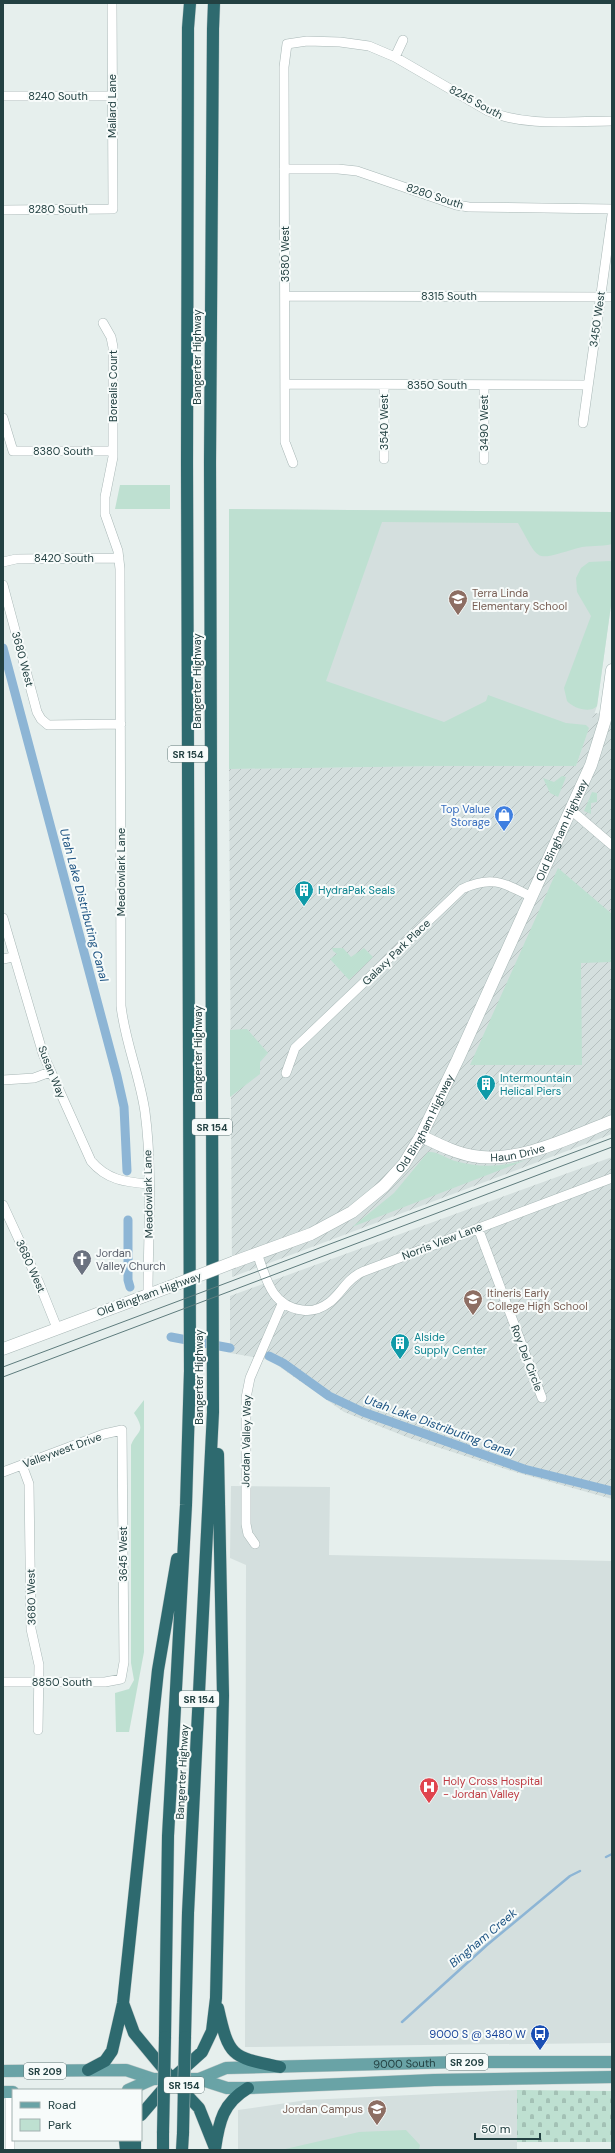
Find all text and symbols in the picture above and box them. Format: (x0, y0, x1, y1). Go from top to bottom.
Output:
street label: Mallard Lane (105, 74, 119, 138)
street label: 8245 South (447, 82, 505, 122)
street label: 8240 South (28, 89, 88, 103)
street label: 8280 South (404, 180, 466, 212)
street label: 8280 South (28, 202, 88, 216)
street label: 3580 West (278, 226, 292, 282)
street label: 8315 South (421, 289, 477, 303)
street label: 3450 West (586, 290, 608, 348)
street label: Bangerter Highway (190, 309, 204, 405)
street label: Borealis Court (106, 350, 120, 422)
street label: 8350 South (407, 378, 467, 392)
street label: 3540 West (377, 394, 391, 450)
street label: 3490 West (477, 395, 491, 451)
street label: 8380 South (33, 444, 93, 458)
street label: 8420 South (34, 551, 94, 565)
place label: Terra Linda Elementary School (472, 586, 567, 613)
school or university icon: Terra Linda Elementary School (447, 588, 469, 616)
street label: 3680 West (9, 630, 37, 688)
street label: Bangerter Highway (190, 633, 204, 729)
road number: SR 154 (168, 746, 208, 762)
street label: Old Bingham Highway (532, 777, 591, 883)
place label: Top Value Storage (441, 802, 490, 829)
shop icon: Top Value Storage (493, 804, 515, 832)
water label: Utah Lake Distributing Canal (56, 827, 112, 984)
street label: Meadowlark Lane (114, 828, 128, 916)
building icon: HydraPak Seals (293, 879, 315, 907)
place label: HydraPak Seals (318, 883, 395, 897)
street label: Galaxy Park Place (359, 916, 433, 988)
street label: Bangerter Highway (191, 1005, 205, 1101)
street label: Susan Way (35, 1044, 69, 1100)
place label: Intermountain Helical Piers (500, 1071, 572, 1098)
street label: Old Bingham Highway (392, 1072, 457, 1176)
building icon: Intermountain Helical Piers (475, 1073, 497, 1101)
road number: SR 154 (192, 1119, 232, 1135)
street label: Haun Drive (490, 1141, 547, 1165)
street label: Meadowlark Lane (140, 1150, 156, 1238)
street label: Norris View Lane (400, 1219, 484, 1263)
street label: 3680 West (13, 1237, 49, 1295)
place label: Jordan Valley Church (96, 1246, 166, 1273)
church icon: Jordan Valley Church (71, 1248, 93, 1276)
street label: Old Bingham Highway (95, 1269, 203, 1319)
place label: Itineris Early College High School (487, 1286, 588, 1313)
school or university icon: Itineris Early College High School (462, 1288, 484, 1316)
street label: Roy Del Circle (508, 1323, 546, 1393)
street label: Bangerter Highway (192, 1329, 206, 1425)
place label: Alside Supply Center (414, 1330, 487, 1357)
building icon: Alside Supply Center (389, 1332, 411, 1360)
water label: Utah Lake Distributing Canal (362, 1392, 516, 1461)
street label: Jordan Valley Way (238, 1395, 254, 1487)
street label: Valleywest Drive (21, 1429, 103, 1471)
street label: 3645 West (116, 1526, 130, 1582)
street label: 3680 West (24, 1569, 38, 1625)
street label: 8850 South (32, 1675, 92, 1689)
road number: SR 154 (179, 1691, 219, 1707)
street label: Bangerter Highway (173, 1724, 191, 1820)
place label: Holy Cross Hospital - Jordan Valley (443, 1774, 543, 1801)
hospital icon: Holy Cross Hospital - Jordan Valley (418, 1776, 440, 1804)
water label: Bingham Creek (446, 1904, 521, 1971)
bus stop icon: 9000 S @ 3480 W (529, 2023, 551, 2051)
place label: 9000 S @ 3480 W (429, 2027, 526, 2041)
road number: SR 209 (446, 2054, 488, 2070)
street label: 9000 South (373, 2056, 436, 2071)
road number: SR 209 (24, 2063, 66, 2079)
road number: SR 154 (164, 2077, 204, 2093)
legend (12, 2089, 142, 2141)
text: Road (48, 2097, 76, 2113)
school or university icon: Jordan Campus (366, 2098, 388, 2126)
place label: Jordan Campus (283, 2102, 363, 2116)
scale bar (475, 2115, 540, 2141)
text: Park (48, 2117, 72, 2133)
text: 50 m (481, 2121, 510, 2137)

